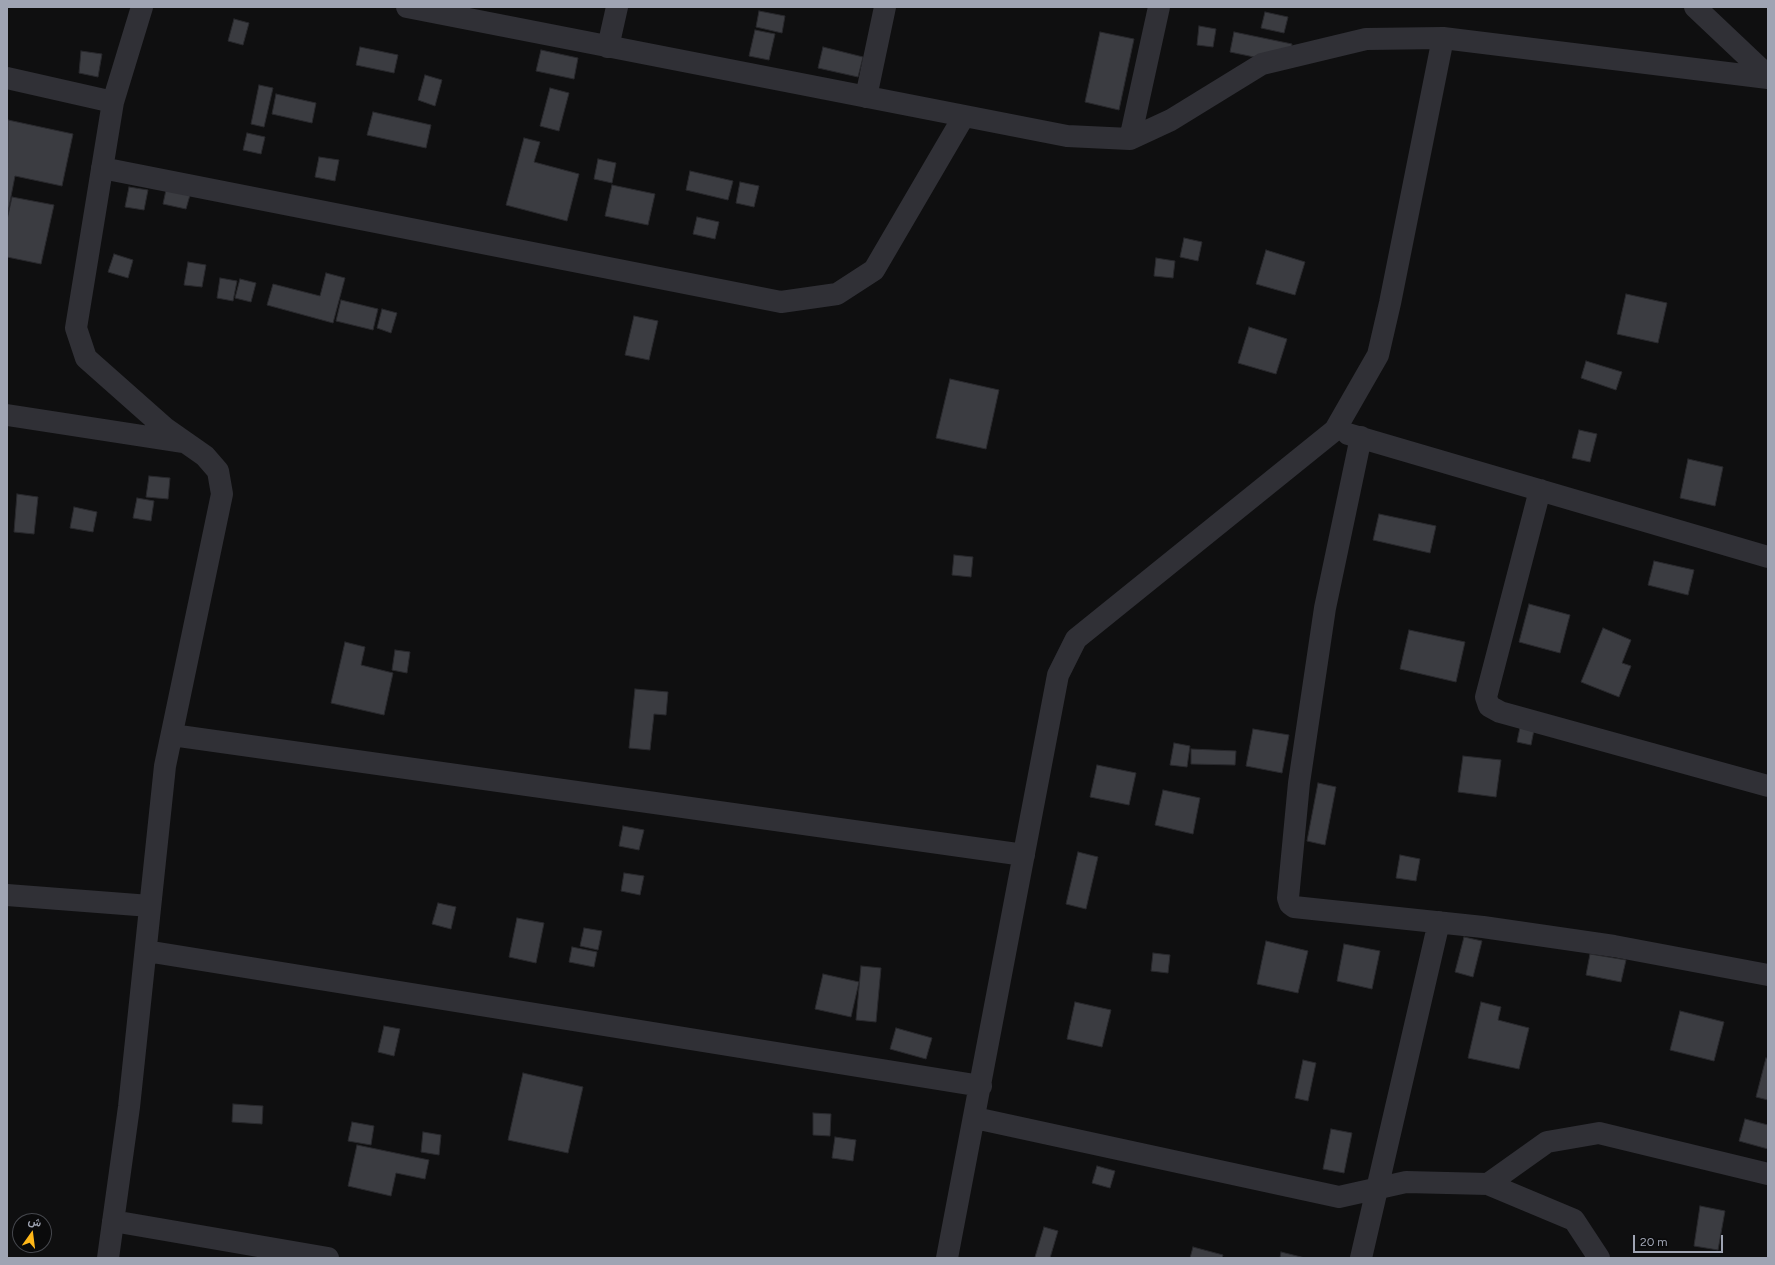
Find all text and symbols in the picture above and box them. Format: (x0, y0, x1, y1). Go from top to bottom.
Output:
north arrow (12, 1213, 52, 1253)
text: ش (27, 1214, 43, 1230)
scale bar (1635, 1227, 1725, 1253)
text: 20 m (1640, 1235, 1668, 1249)

